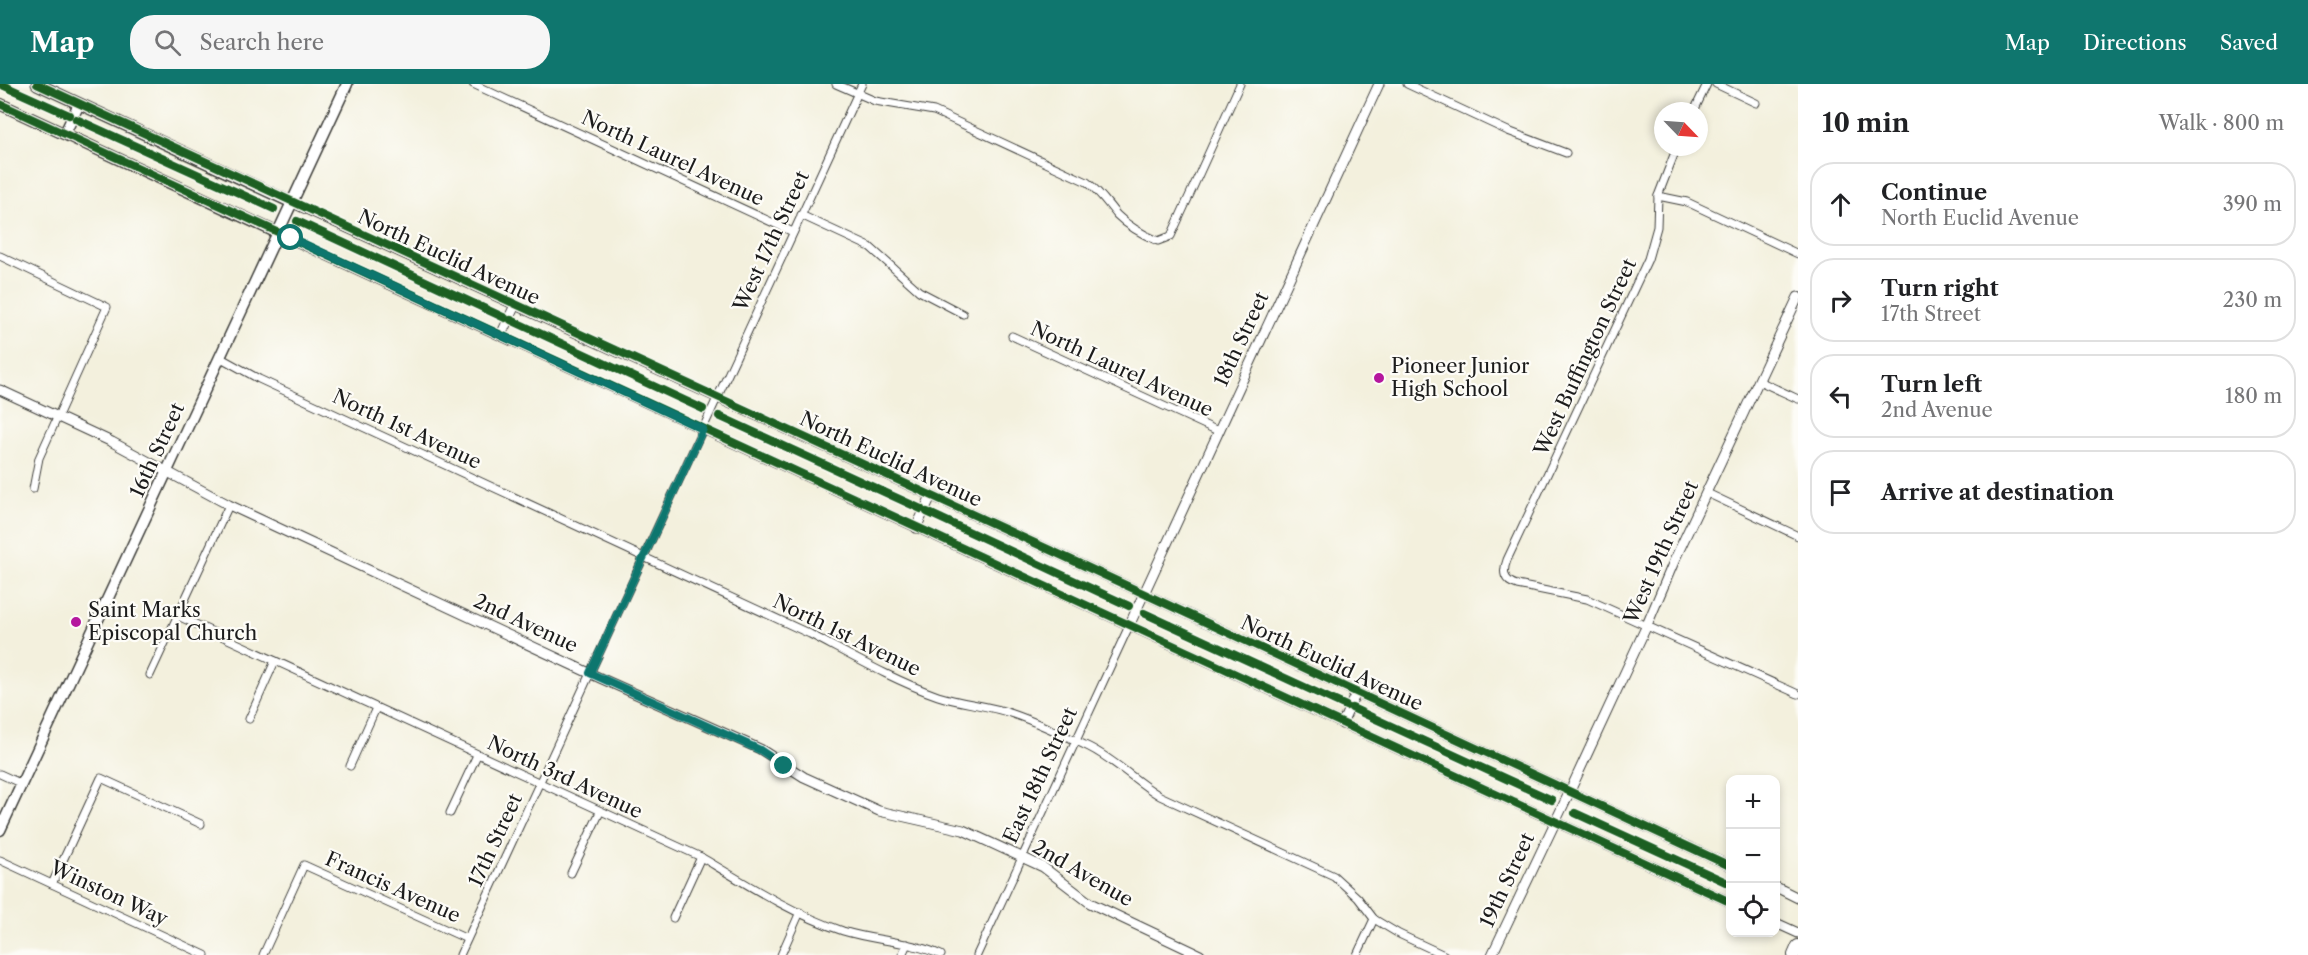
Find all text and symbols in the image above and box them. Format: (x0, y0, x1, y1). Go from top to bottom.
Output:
search box (130, 15, 550, 69)
text: Map (30, 25, 94, 59)
icon: search (151, 26, 184, 59)
text: Search here (199, 29, 324, 56)
text: Map (2005, 30, 2050, 55)
text: Directions (2083, 30, 2187, 55)
text: Saved (2220, 30, 2278, 55)
north arrow (1654, 102, 1708, 156)
street label: North Laurel Avenue (578, 105, 768, 211)
text: 10 min (1822, 107, 1910, 139)
text: Walk · 800 m (2159, 111, 2284, 135)
street label: West 17th Street (728, 167, 814, 316)
text: Continue (1881, 179, 1987, 206)
icon: ahead (1824, 188, 1857, 221)
text: 390 m (2223, 192, 2282, 216)
street label: North Euclid Avenue (354, 204, 544, 310)
text: North Euclid Avenue (1881, 206, 2079, 230)
route start (277, 224, 303, 250)
street label: West Buffington Street (1528, 255, 1641, 460)
text: Turn right (1881, 275, 1999, 302)
icon: right (1824, 284, 1857, 317)
street label: 18th Street (1209, 288, 1273, 390)
text: 230 m (2223, 288, 2282, 312)
text: 17th Street (1881, 302, 1981, 326)
street label: North Laurel Avenue (1027, 316, 1217, 422)
place label: Pioneer Junior High School (1391, 354, 1530, 401)
marker: Pioneer Junior High School (1372, 371, 1386, 385)
text: Turn left (1881, 371, 1982, 398)
icon: left (1824, 380, 1857, 413)
street label: North 1st Avenue (329, 384, 485, 474)
text: 180 m (2225, 384, 2282, 408)
text: 2nd Avenue (1881, 398, 1993, 422)
street label: 16th Street (125, 399, 189, 501)
street label: North Euclid Avenue (796, 406, 986, 512)
icon: arrive (1824, 476, 1857, 509)
street label: West 19th Street (1618, 477, 1703, 628)
text: Arrive at destination (1881, 479, 2114, 506)
street label: 2nd Avenue (470, 588, 582, 658)
street label: North 1st Avenue (769, 589, 925, 681)
place label: Saint Marks Episcopal Church (88, 598, 258, 645)
street label: North Euclid Avenue (1237, 610, 1427, 716)
marker: Saint Marks Episcopal Church (69, 615, 83, 629)
street label: East 18th Street (998, 703, 1082, 847)
street label: North 3rd Avenue (484, 731, 646, 823)
route end (770, 752, 796, 778)
map controls (1726, 775, 1780, 937)
button: + (1726, 775, 1780, 829)
street label: 17th Street (463, 790, 527, 890)
street label: 19th Street (1475, 829, 1539, 931)
button: − (1726, 829, 1780, 883)
street label: 2nd Avenue (1029, 835, 1137, 911)
street label: Francis Avenue (322, 846, 464, 928)
street label: Winston Way (46, 855, 172, 931)
button: locate (1726, 883, 1780, 937)

